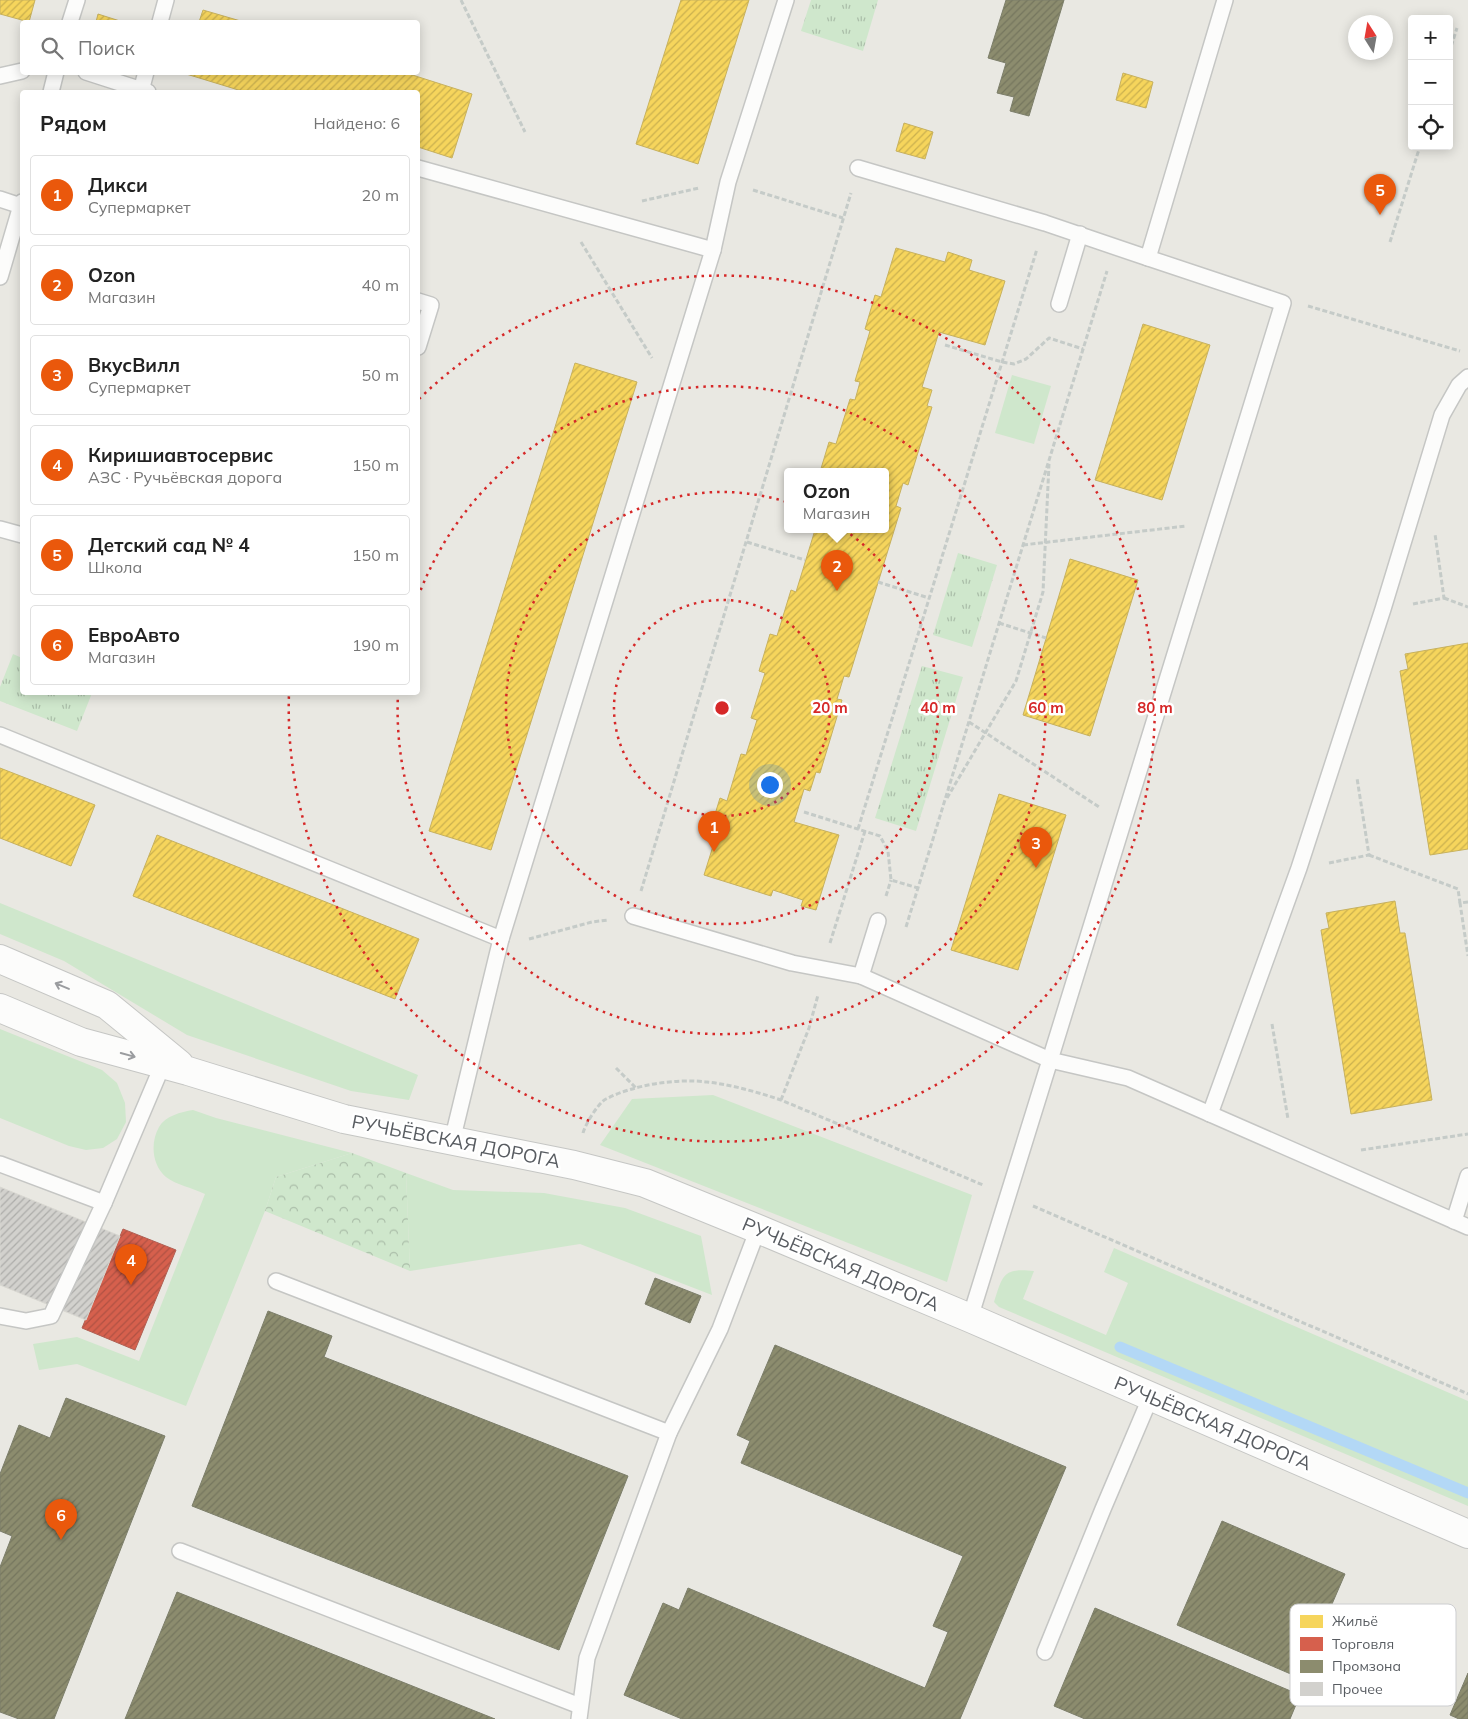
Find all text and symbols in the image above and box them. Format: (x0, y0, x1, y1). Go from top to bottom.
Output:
north arrow (1348, 15, 1393, 60)
map controls (1408, 15, 1453, 150)
button: + (1408, 15, 1453, 60)
search box (20, 20, 420, 75)
icon: search (38, 34, 66, 62)
text: Поиск (78, 36, 135, 60)
button: − (1408, 60, 1453, 105)
button: locate (1408, 105, 1453, 150)
text: Рядом (40, 110, 107, 136)
text: Найдено: 6 (314, 113, 400, 133)
text: Дикси (88, 173, 148, 197)
pin: 5 (1364, 174, 1396, 215)
text: 1 (52, 185, 62, 205)
text: 20 m (362, 185, 399, 205)
text: Супермаркет (88, 197, 191, 217)
text: Ozon (88, 263, 135, 287)
text: 2 (52, 275, 62, 295)
text: 40 m (362, 275, 399, 295)
text: Магазин (88, 287, 156, 307)
text: ВкусВилл (88, 353, 180, 377)
text: 3 (52, 365, 62, 385)
text: 50 m (362, 365, 399, 385)
text: Супермаркет (88, 377, 191, 397)
text: Киришиавтосервис (88, 443, 273, 467)
text: 4 (52, 455, 62, 475)
text: 150 m (352, 455, 399, 475)
text: АЗС · Ручьёвская дорога (88, 467, 282, 487)
popup (784, 468, 889, 533)
text: Ozon (803, 479, 850, 503)
text: Магазин (803, 503, 870, 523)
text: Детский сад № 4 (88, 533, 250, 557)
text: 5 (52, 545, 62, 565)
text: 150 m (352, 545, 399, 565)
pin: 2 (821, 550, 853, 591)
text: Школа (88, 557, 142, 577)
text: ЕвроАвто (88, 623, 180, 647)
text: 6 (52, 635, 62, 655)
text: 190 m (352, 635, 399, 655)
text: Магазин (88, 647, 156, 667)
text: 20 m (812, 698, 848, 717)
text: 40 m (920, 698, 956, 717)
text: 60 m (1028, 698, 1064, 717)
text: 80 m (1137, 698, 1173, 717)
centre of rings (713, 699, 731, 717)
your location (757, 772, 783, 798)
pin: 1 (698, 811, 730, 852)
pin: 3 (1020, 827, 1052, 868)
one-way arrow (55, 980, 70, 990)
one-way arrow (120, 1050, 136, 1060)
street label: РУЧЬЁВСКАЯ ДОРОГА (350, 1109, 562, 1173)
street label: РУЧЬЁВСКАЯ ДОРОГА (739, 1212, 943, 1316)
pin: 4 (115, 1244, 147, 1285)
street label: РУЧЬЁВСКАЯ ДОРОГА (1111, 1371, 1315, 1475)
pin: 6 (45, 1499, 77, 1540)
legend (1290, 1604, 1456, 1706)
text: Жильё (1332, 1612, 1378, 1630)
text: Торговля (1332, 1635, 1394, 1653)
text: Промзона (1332, 1657, 1401, 1675)
text: Прочее (1332, 1680, 1383, 1698)

